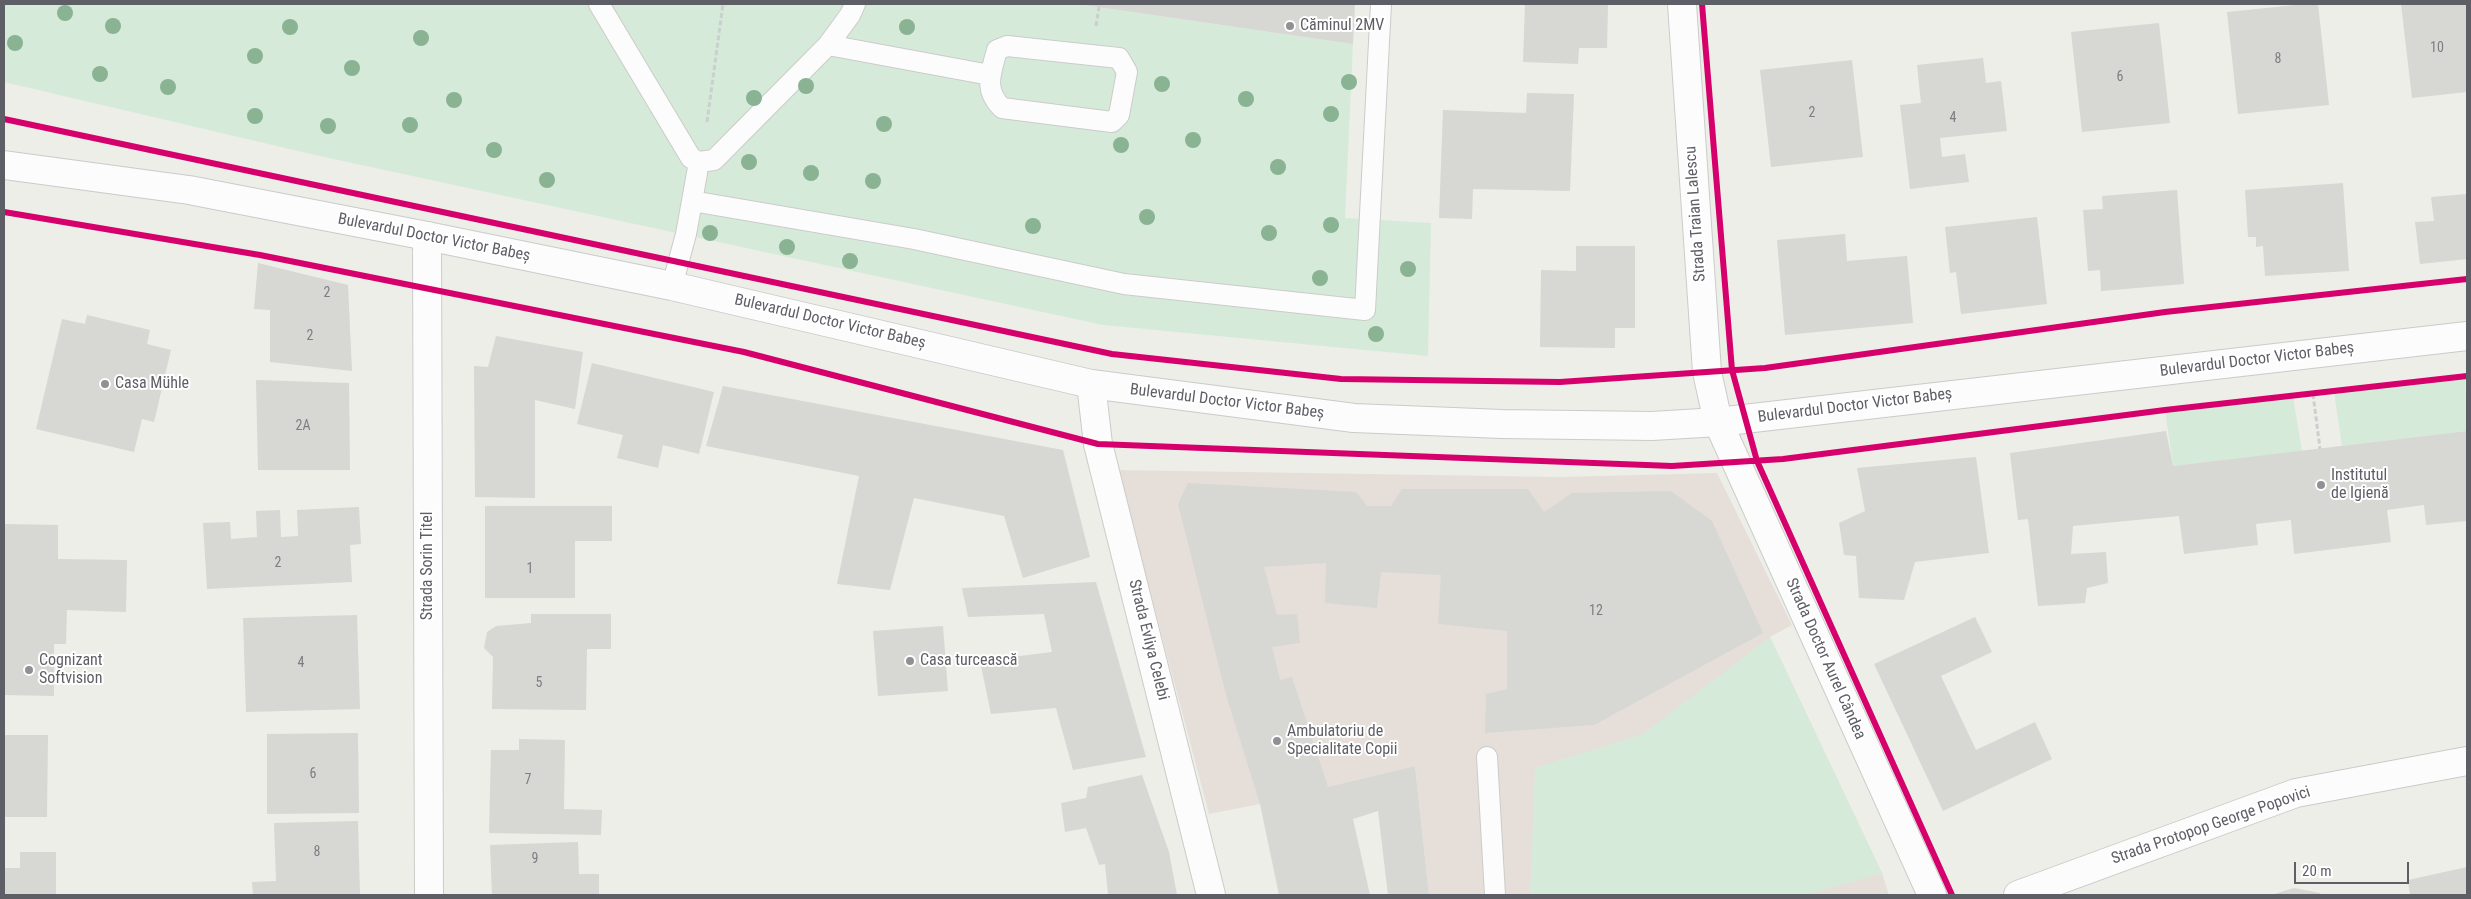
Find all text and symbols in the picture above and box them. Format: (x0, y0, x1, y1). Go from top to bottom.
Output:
place label: Căminul 2MV (1300, 16, 1384, 36)
marker: Căminul 2MV (1284, 20, 1296, 32)
house number: 10 (2430, 40, 2444, 56)
house number: 8 (2275, 51, 2281, 67)
house number: 6 (2117, 69, 2123, 85)
house number: 2 (1809, 105, 1815, 121)
house number: 4 (1950, 110, 1956, 126)
street label: Strada Traian Lalescu (1682, 145, 1710, 283)
street label: Bulevardul Doctor Victor Babeș (336, 210, 532, 266)
house number: 2 (324, 285, 330, 301)
street label: Bulevardul Doctor Victor Babeș (733, 291, 927, 353)
house number: 2 (307, 328, 313, 344)
street label: Bulevardul Doctor Victor Babeș (2159, 339, 2355, 381)
place label: Casa Mühle (115, 374, 189, 394)
marker: Casa Mühle (99, 378, 111, 390)
street label: Bulevardul Doctor Victor Babeș (1129, 381, 1325, 423)
street label: Bulevardul Doctor Victor Babeș (1757, 385, 1953, 427)
house number: 2A (296, 418, 310, 434)
place label: Institutul de Igienă (2331, 466, 2389, 504)
marker: Institutul de Igienă (2315, 479, 2327, 491)
street label: Strada Sorin Titel (418, 512, 438, 620)
house number: 2 (275, 555, 281, 571)
house number: 1 (527, 561, 533, 577)
street label: Strada Doctor Aurel Cândea (1781, 575, 1869, 743)
street label: Strada Evliya Celebi (1124, 578, 1172, 702)
house number: 12 (1589, 603, 1603, 619)
place label: Cognizant Softvision (39, 651, 103, 689)
place label: Casa turcească (920, 651, 1017, 671)
house number: 4 (298, 655, 304, 671)
marker: Casa turcească (904, 655, 916, 667)
marker: Cognizant Softvision (23, 664, 35, 676)
house number: 5 (536, 675, 542, 691)
place label: Ambulatoriu de Specialitate Copii (1287, 722, 1397, 760)
marker: Ambulatoriu de Specialitate Copii (1271, 735, 1283, 747)
house number: 6 (310, 766, 316, 782)
house number: 7 (525, 772, 531, 788)
street label: Strada Protopop George Popovici (2109, 783, 2313, 869)
house number: 8 (314, 844, 320, 860)
house number: 9 (532, 851, 538, 867)
scale bar (2296, 852, 2411, 884)
text: 20 m (2302, 862, 2332, 880)

